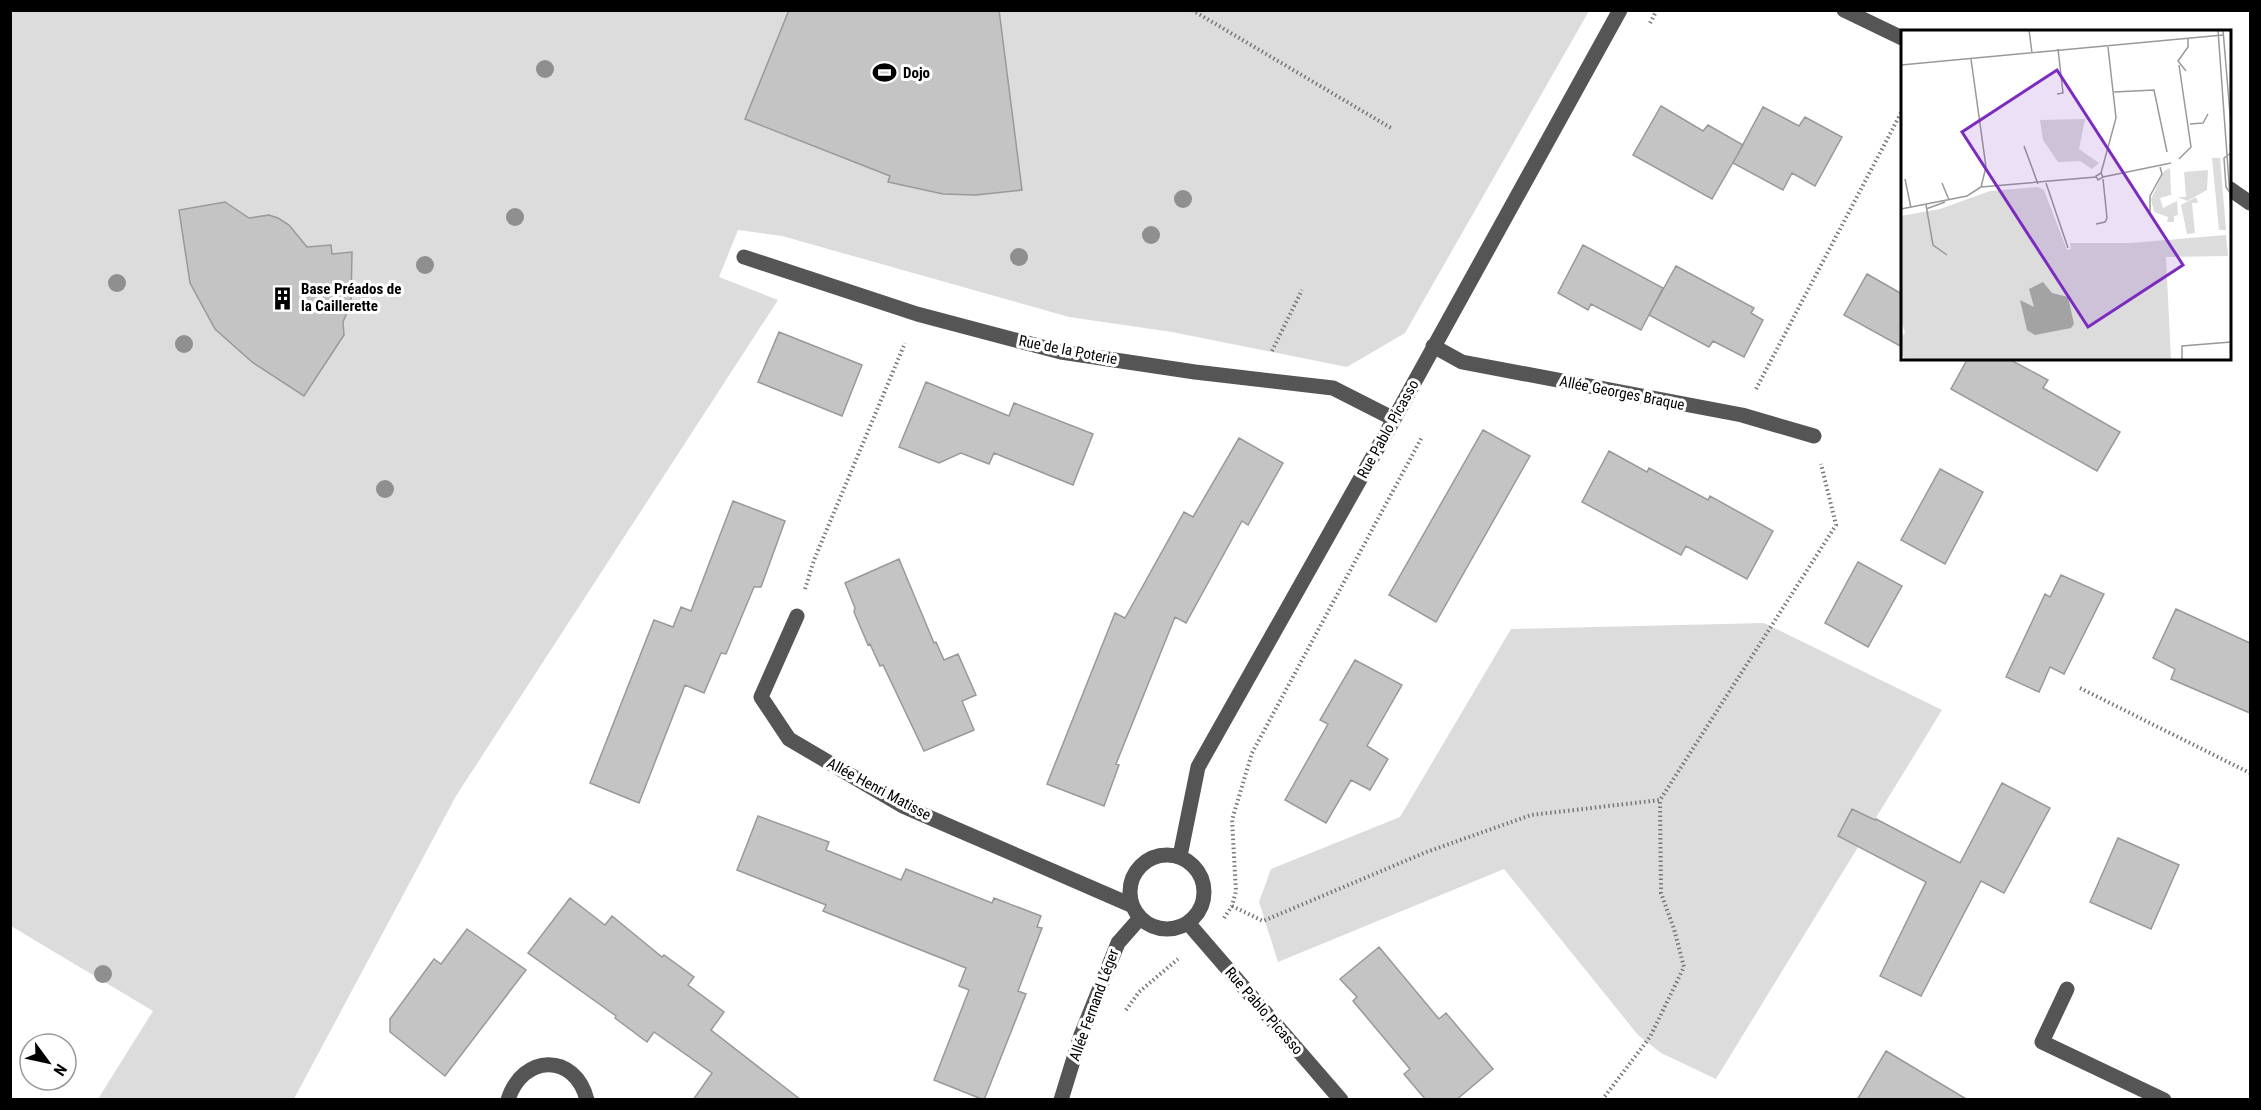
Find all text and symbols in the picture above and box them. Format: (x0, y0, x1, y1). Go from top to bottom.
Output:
inset map (1901, 30, 2231, 360)
sports icon: Dojo (872, 60, 898, 86)
place label: Dojo (903, 64, 930, 82)
place label: Base Préados de la Caillerette (301, 280, 401, 315)
building icon: Base Préados de la Caillerette (270, 285, 296, 311)
street label: Rue de la Poterie (1017, 332, 1119, 368)
street label: Allée Georges Braque (1558, 372, 1686, 414)
street label: Rue Pablo Picasso (1353, 377, 1423, 481)
street label: Allée Henri Matisse (824, 754, 934, 824)
street label: Allée Fernand Léger (1065, 946, 1123, 1063)
street label: Rue Pablo Picasso (1221, 964, 1307, 1058)
north arrow (18, 1032, 78, 1092)
text: N (50, 1061, 71, 1079)

